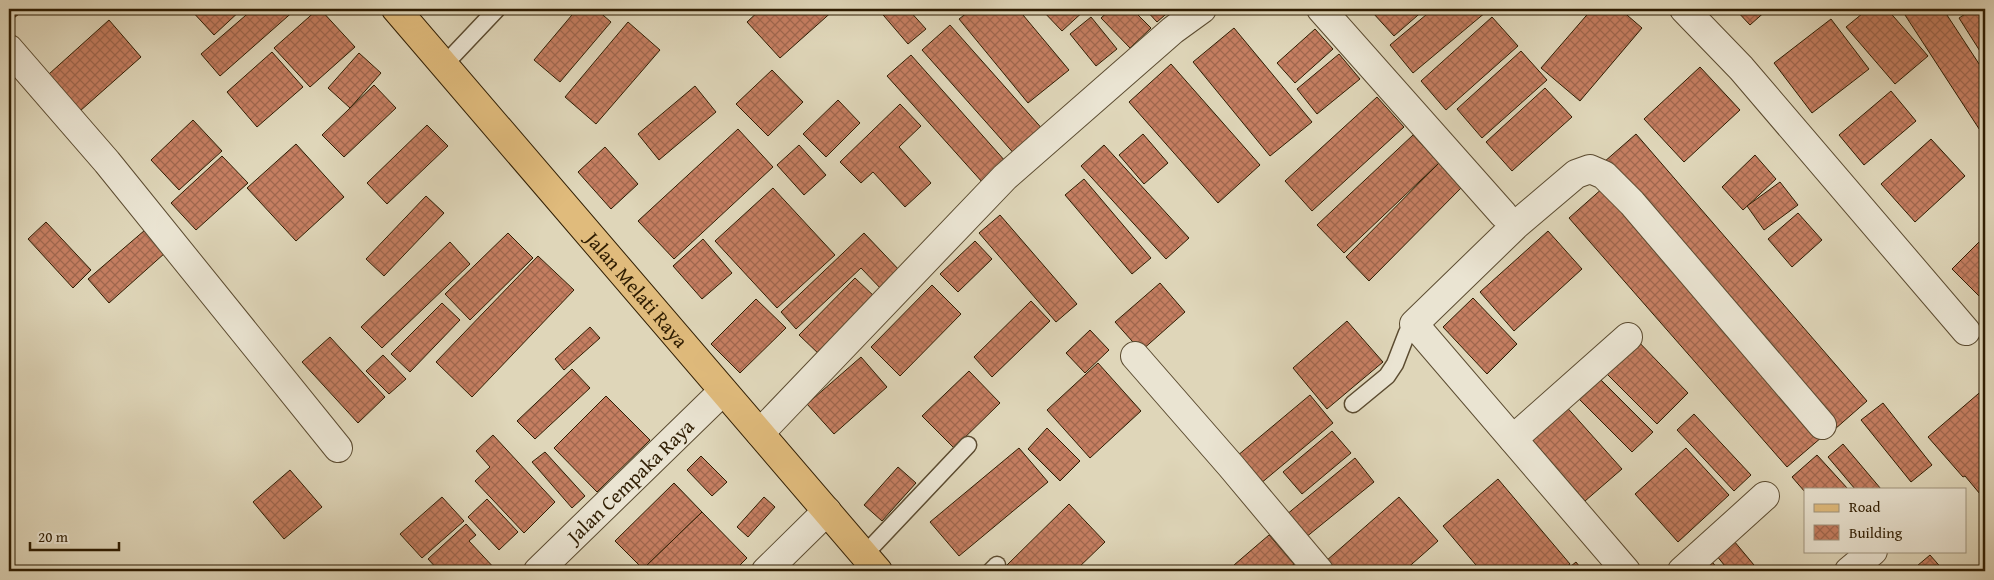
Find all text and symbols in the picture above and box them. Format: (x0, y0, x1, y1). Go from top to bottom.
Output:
street label: Jalan Melati Raya (577, 223, 696, 354)
street label: Jalan Cempaka Raya (558, 412, 701, 552)
legend (1804, 488, 1966, 552)
text: Road (1849, 496, 1880, 517)
scale bar (30, 520, 119, 552)
text: Building (1849, 522, 1903, 543)
text: 20 m (38, 526, 69, 547)

